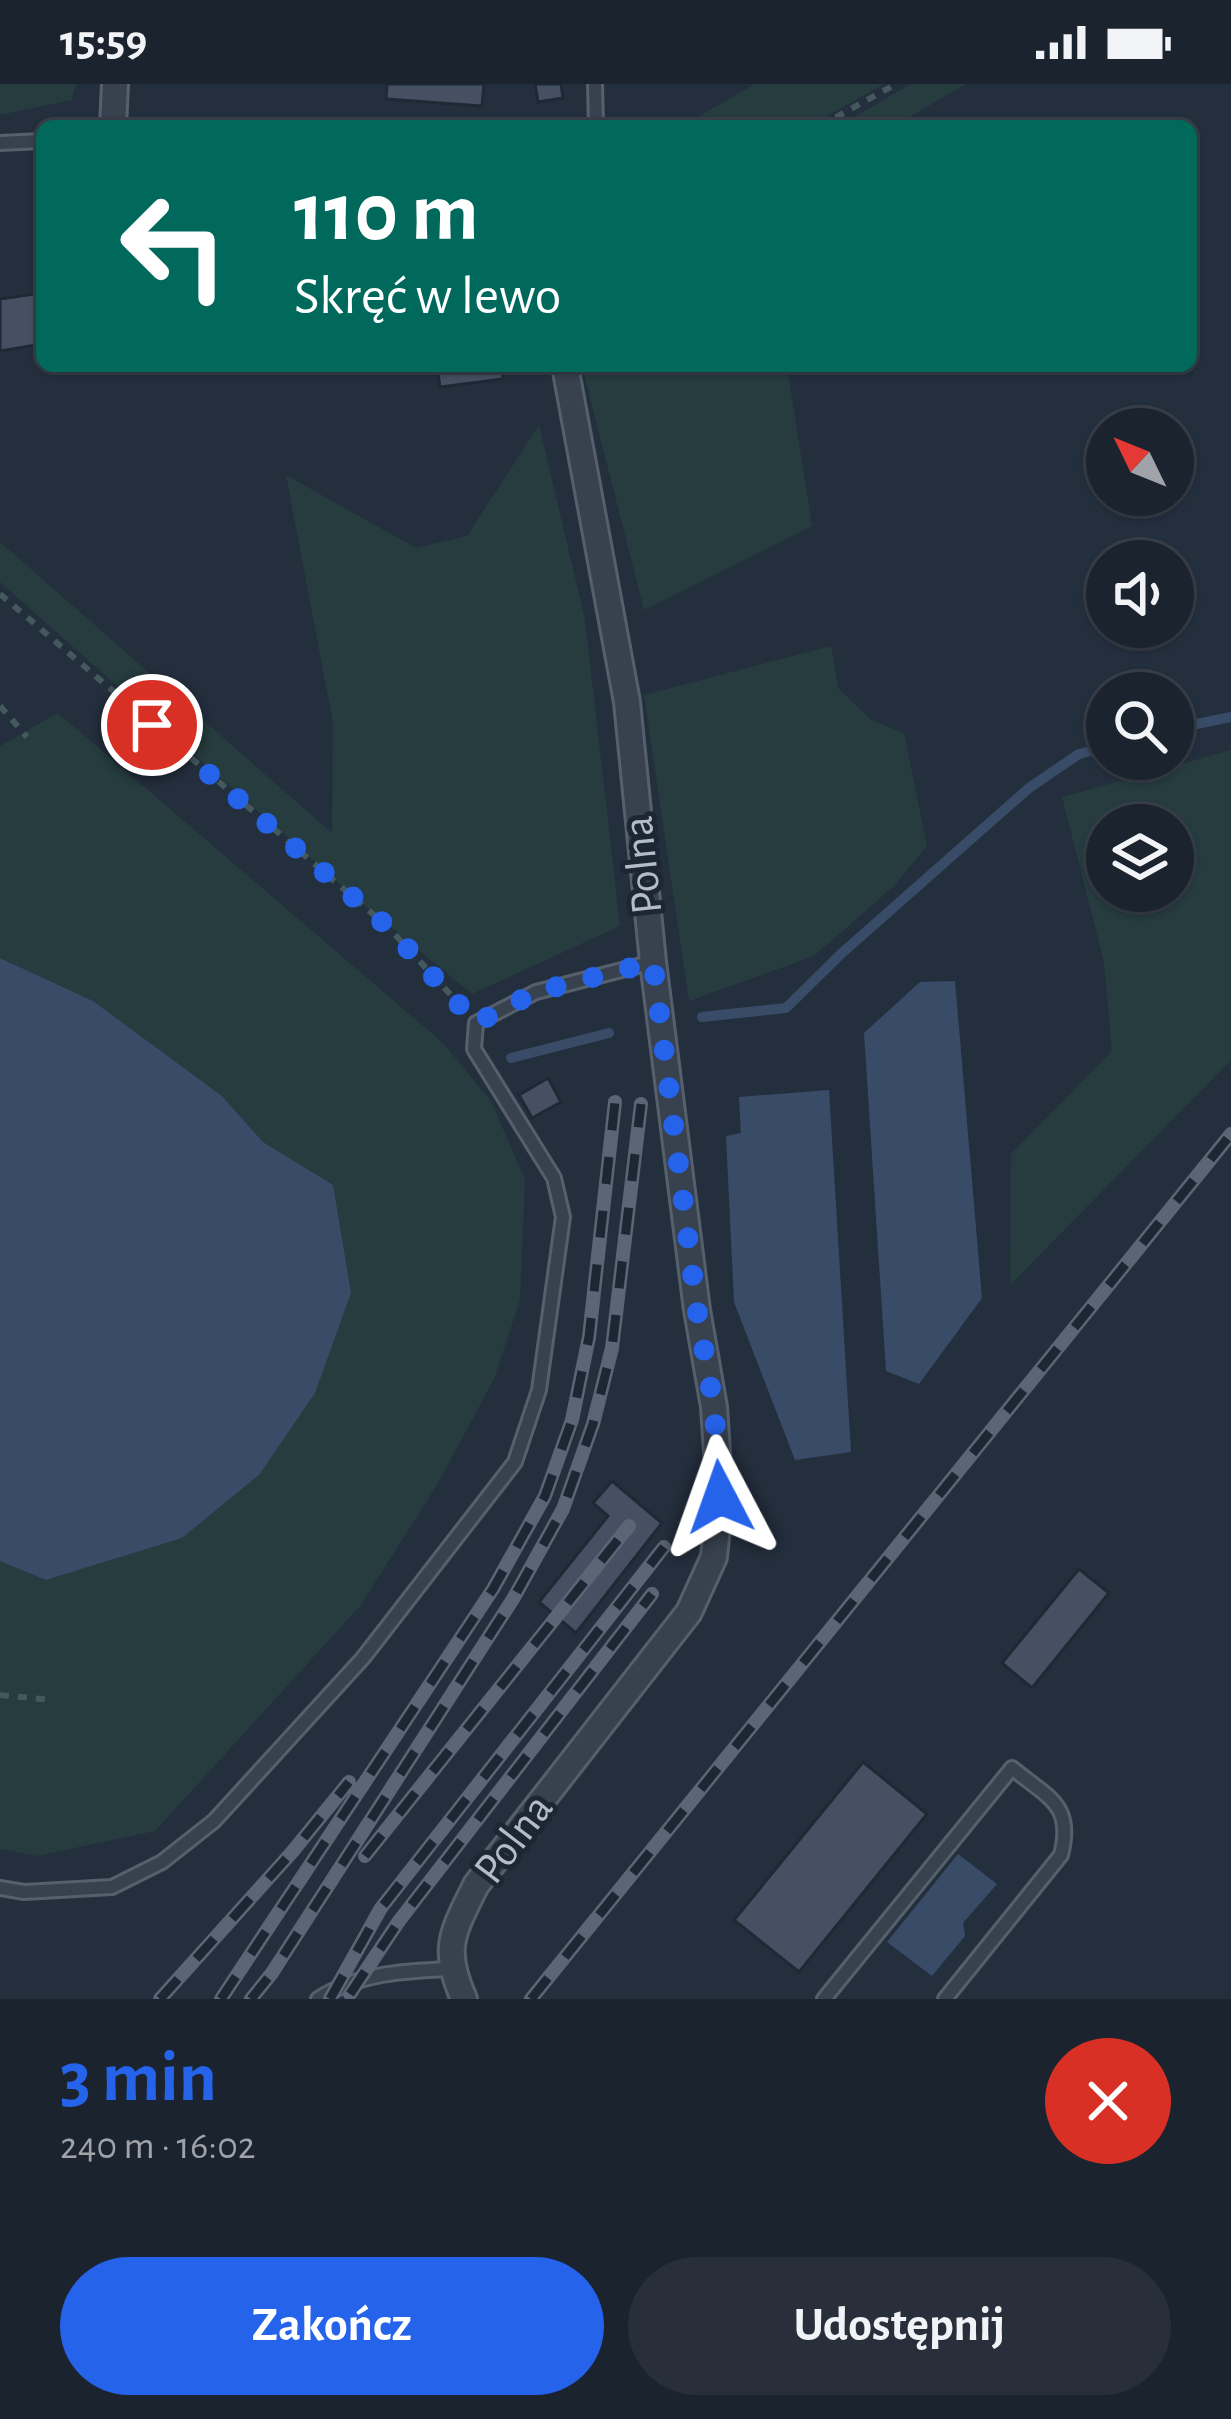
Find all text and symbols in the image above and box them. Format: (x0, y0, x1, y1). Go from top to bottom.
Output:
text: 15:59 (60, 19, 147, 64)
icon: left (96, 168, 252, 324)
text: 110 m (294, 172, 479, 256)
text: Skręć w lewo (294, 270, 561, 324)
north arrow (1086, 408, 1194, 516)
map controls (1086, 408, 1194, 912)
button: sound (1086, 540, 1194, 648)
button: search (1086, 672, 1194, 780)
pin (101, 674, 203, 776)
icon: arrive (119, 692, 185, 758)
button: layers (1086, 804, 1194, 912)
street label: Polna (615, 814, 671, 916)
position arrow (657, 1434, 783, 1560)
street label: Polna (466, 1786, 562, 1892)
button: close (1045, 2038, 1171, 2164)
text: 3 min (60, 2042, 217, 2114)
text: 240 m · 16:02 (60, 2127, 256, 2166)
button: Zakończ (60, 2257, 604, 2395)
button: Udostępnij (628, 2257, 1171, 2395)

